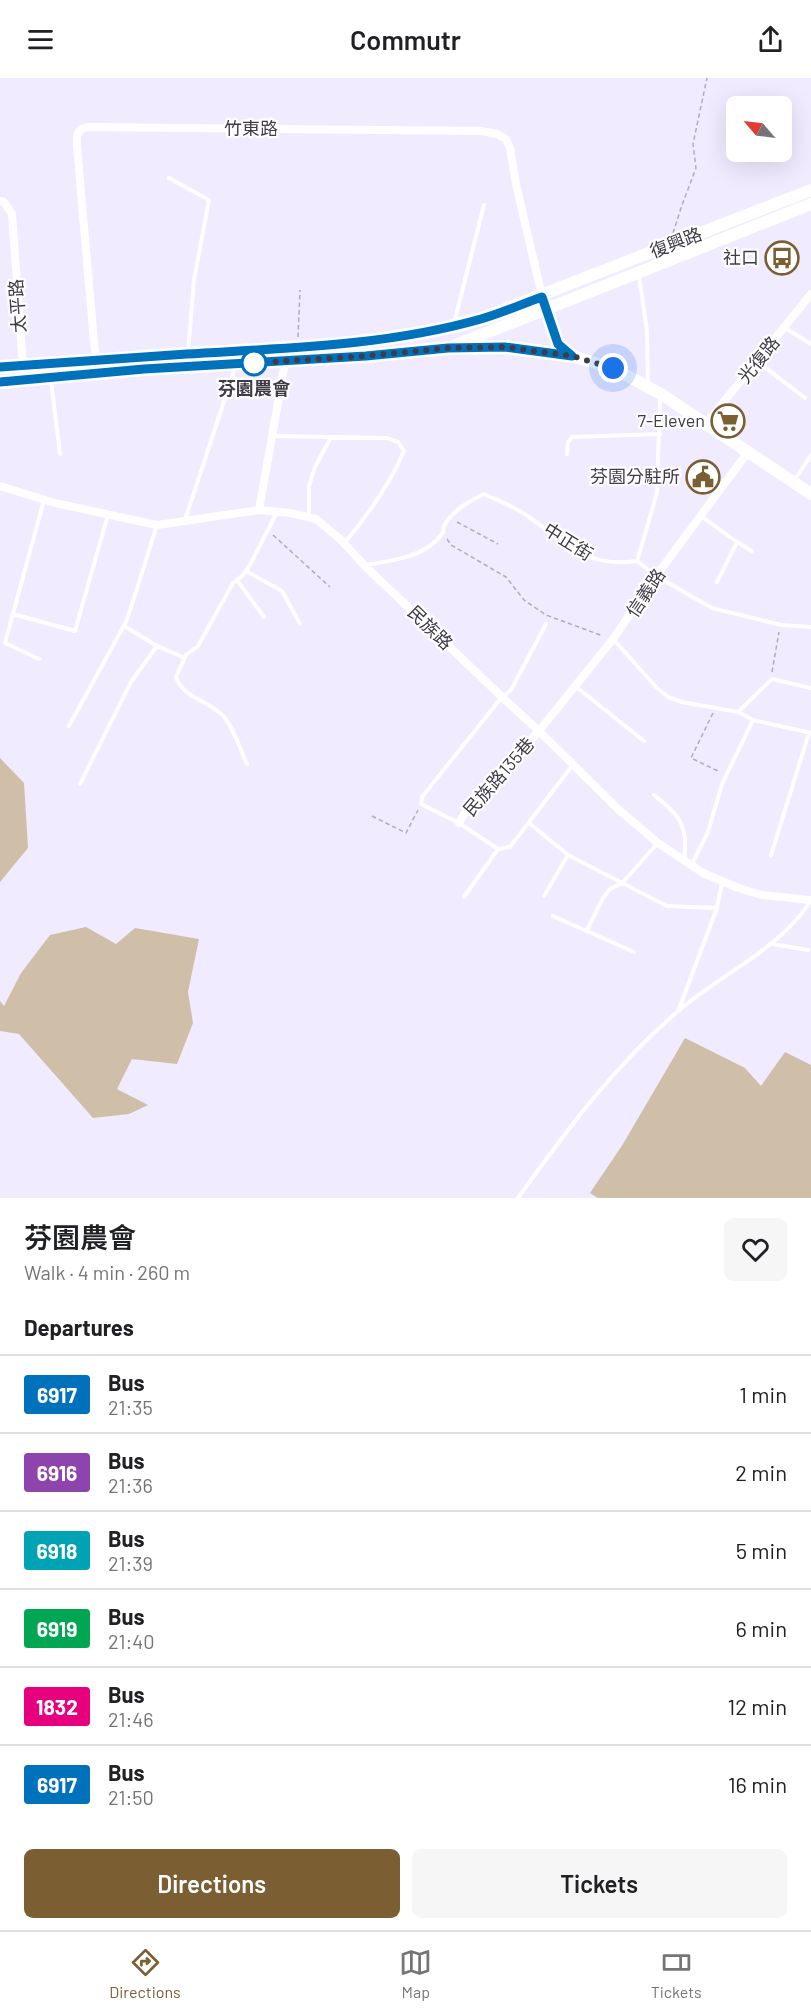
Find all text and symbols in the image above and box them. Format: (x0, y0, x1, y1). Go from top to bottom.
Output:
icon: menu (24, 23, 57, 56)
text: Commutr (350, 23, 461, 55)
icon: share (754, 23, 787, 56)
north arrow (726, 96, 792, 162)
map controls (726, 96, 792, 162)
street label: 竹東路 (224, 117, 278, 139)
street label: 復興路 (646, 222, 705, 262)
bus stop icon: 社口 (764, 240, 800, 276)
place label: 社口 (723, 246, 759, 268)
street label: 太平路 (4, 278, 30, 334)
street label: 光復路 (733, 331, 784, 387)
marker: 芬園農會 (241, 350, 267, 376)
your location (598, 353, 628, 383)
place label: 芬園農會 (218, 377, 291, 399)
supermarket icon: 7-Eleven (710, 403, 746, 439)
place label: 7-Eleven (637, 409, 705, 431)
public building icon: 芬園分駐所 (685, 459, 721, 495)
place label: 芬園分駐所 (590, 465, 680, 487)
street label: 中正街 (540, 518, 597, 565)
street label: 信義路 (621, 564, 669, 621)
street label: 民族路 (404, 601, 458, 654)
street label: 民族路135巷 (458, 733, 538, 820)
button: heart (724, 1218, 787, 1281)
text: 芬園農會 (24, 1220, 136, 1254)
text: Walk · 4 min · 260 m (24, 1260, 190, 1284)
text: Departures (24, 1314, 134, 1340)
text: Bus (108, 1369, 145, 1395)
text: 1 min (739, 1381, 787, 1407)
text: 6917 (37, 1382, 77, 1407)
text: 21:35 (108, 1395, 153, 1419)
text: Bus (108, 1447, 145, 1473)
text: 2 min (735, 1459, 787, 1485)
text: 6916 (37, 1460, 77, 1485)
text: 21:36 (108, 1473, 153, 1497)
text: Bus (108, 1525, 145, 1551)
text: 5 min (736, 1537, 787, 1563)
text: 6918 (37, 1538, 77, 1563)
text: 21:39 (108, 1551, 153, 1575)
text: Bus (108, 1603, 145, 1629)
text: 6 min (736, 1615, 787, 1641)
text: 6919 (37, 1616, 77, 1641)
text: 21:40 (108, 1629, 155, 1653)
text: Bus (108, 1681, 145, 1707)
text: 12 min (727, 1693, 787, 1719)
text: 1832 (36, 1694, 78, 1719)
text: 21:46 (108, 1707, 154, 1731)
text: Bus (108, 1759, 145, 1785)
text: 16 min (728, 1771, 787, 1797)
text: 6917 (37, 1772, 77, 1797)
text: 21:50 (108, 1785, 154, 1809)
button: Directions (24, 1849, 400, 1918)
button: Tickets (412, 1849, 787, 1918)
tab: Directions (109, 1946, 181, 2001)
tab: Map (399, 1946, 432, 2001)
tab: Tickets (651, 1946, 702, 2001)

